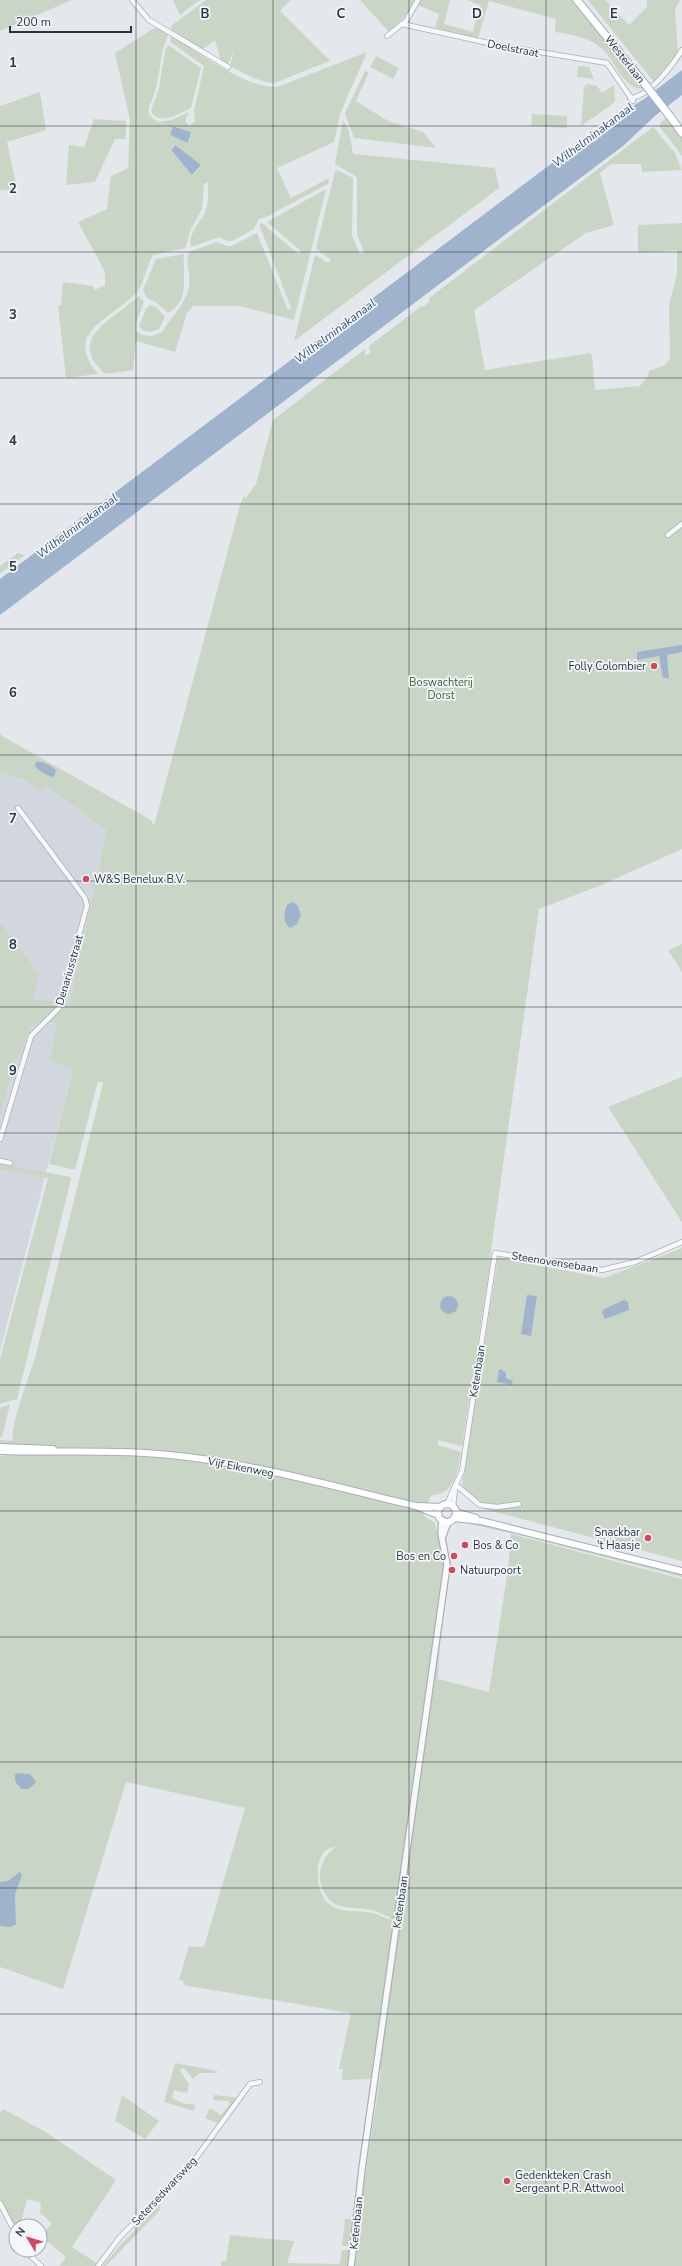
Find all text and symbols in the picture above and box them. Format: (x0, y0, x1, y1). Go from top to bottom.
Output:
text: B (201, 5, 210, 23)
text: C (337, 5, 346, 23)
text: D (472, 5, 482, 23)
text: E (610, 5, 618, 23)
scale bar (10, 8, 131, 34)
text: 200 m (16, 14, 51, 30)
street label: Westerlaan (601, 32, 648, 87)
street label: Doelstraat (486, 36, 540, 61)
text: 1 (9, 54, 17, 72)
water label: Wilhelminakanaal (549, 99, 637, 171)
text: 2 (9, 180, 17, 198)
water label: Wilhelminakanaal (291, 295, 379, 367)
text: 3 (9, 306, 17, 324)
text: 4 (9, 432, 17, 450)
water label: Wilhelminakanaal (33, 490, 121, 562)
text: 5 (9, 558, 17, 576)
place label: Folly Colombier (569, 659, 646, 674)
marker: Folly Colombier (649, 661, 659, 671)
park label: Boswachterij Dorst (409, 675, 473, 703)
text: 6 (9, 684, 17, 702)
text: 7 (9, 810, 17, 828)
place label: W&S Benelux B.V. (94, 872, 185, 887)
marker: W&S Benelux B.V. (81, 874, 91, 884)
street label: Denariusstraat (52, 933, 87, 1007)
text: 8 (9, 936, 17, 954)
text: 9 (9, 1062, 17, 1080)
street label: Steenovensebaan (510, 1248, 599, 1277)
street label: Ketenbaan (466, 1344, 489, 1398)
street label: Vijf Eikenweg (206, 1454, 275, 1481)
place label: Snackbar 't Haasje (594, 1525, 640, 1553)
marker: Snackbar 't Haasje (643, 1533, 653, 1543)
place label: Bos & Co (473, 1538, 518, 1553)
marker: Bos & Co (460, 1540, 470, 1550)
place label: Bos en Co (396, 1549, 446, 1564)
marker: Bos en Co (449, 1551, 459, 1561)
place label: Natuurpoort (460, 1563, 521, 1578)
marker: Natuurpoort (447, 1565, 457, 1575)
street label: Ketenbaan (389, 1875, 412, 1929)
street label: Setersedwarsweg (128, 2154, 200, 2229)
place label: Gedenkteken Crash Sergeant P.R. Attwool (515, 2168, 625, 2196)
marker: Gedenkteken Crash Sergeant P.R. Attwool (502, 2176, 512, 2186)
street label: Ketenbaan (346, 2196, 367, 2250)
north arrow (8, 2218, 48, 2258)
text: N (12, 2224, 29, 2240)

